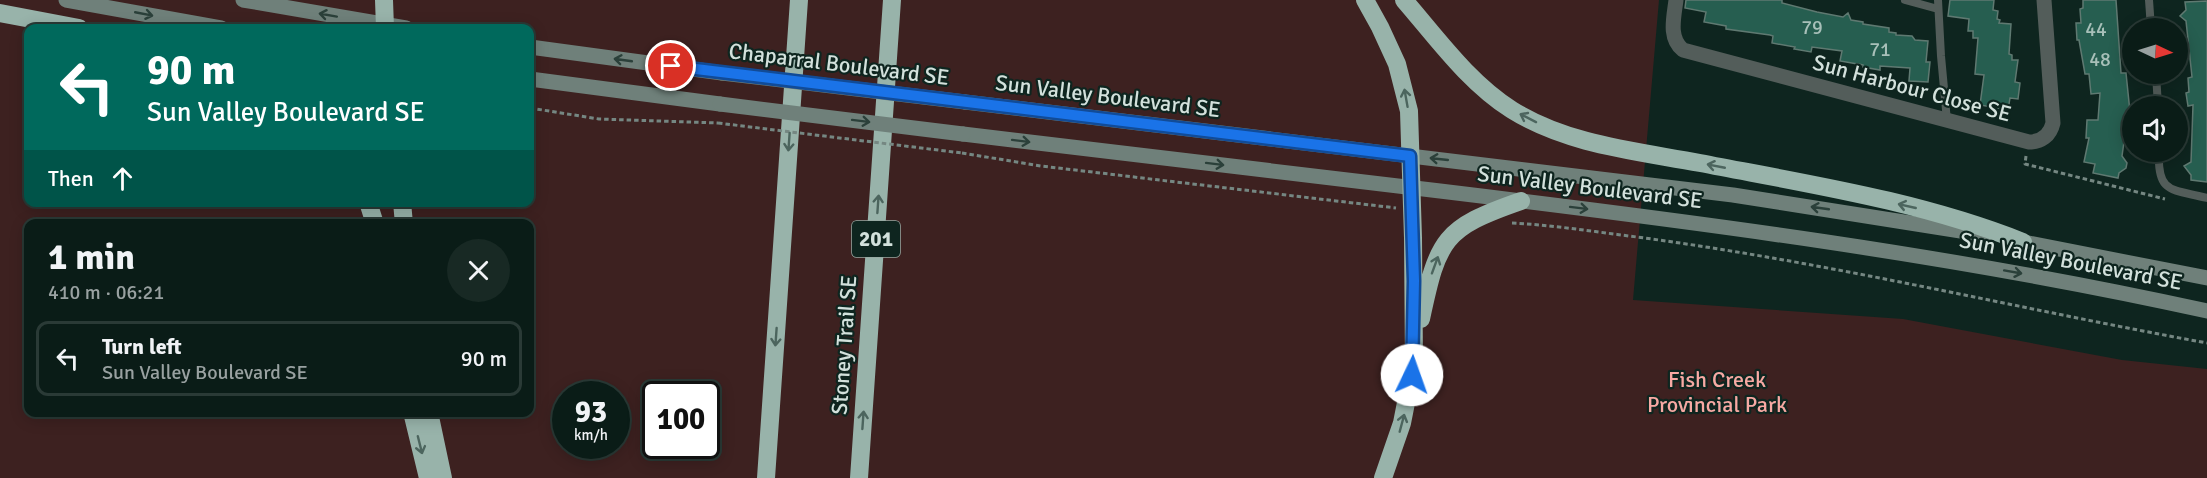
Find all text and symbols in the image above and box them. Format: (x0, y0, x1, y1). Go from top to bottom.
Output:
one-way arrow (134, 9, 154, 20)
one-way arrow (318, 9, 338, 20)
house number: 79 (1801, 15, 1823, 40)
house number: 44 (2085, 17, 2107, 42)
north arrow (2122, 18, 2188, 84)
map controls (2122, 18, 2188, 162)
street label: Chaparral Boulevard SE (727, 37, 951, 91)
house number: 71 (1869, 37, 1891, 62)
pin (645, 40, 696, 91)
text: 90 m (147, 45, 236, 96)
house number: 48 (2089, 47, 2111, 72)
icon: left (48, 48, 126, 126)
icon: arrive (654, 49, 687, 82)
street label: Sun Harbour Close SE (1810, 49, 2014, 127)
one-way arrow (613, 54, 633, 65)
street label: Sun Valley Boulevard SE (994, 69, 1222, 123)
one-way arrow (1400, 88, 1411, 108)
text: Sun Valley Boulevard SE (147, 96, 425, 129)
button: sound (2122, 96, 2188, 162)
one-way arrow (1519, 112, 1537, 123)
one-way arrow (851, 116, 870, 127)
one-way arrow (784, 132, 795, 152)
one-way arrow (1011, 135, 1030, 146)
one-way arrow (1430, 153, 1449, 164)
one-way arrow (1204, 158, 1224, 169)
street label: Sun Valley Boulevard SE (1476, 160, 1704, 214)
one-way arrow (1706, 160, 1726, 171)
icon: ahead (106, 162, 139, 195)
text: Then (48, 165, 94, 192)
one-way arrow (873, 195, 884, 215)
one-way arrow (1897, 199, 1916, 211)
one-way arrow (1569, 202, 1589, 213)
one-way arrow (1810, 202, 1830, 213)
road number: 201 (852, 221, 900, 257)
street label: Sun Valley Boulevard SE (1957, 226, 2185, 296)
text: 1 min (48, 235, 135, 280)
button: close (447, 239, 510, 302)
one-way arrow (1430, 256, 1441, 275)
one-way arrow (2002, 267, 2022, 278)
street label: Stoney Trail SE (826, 274, 862, 416)
text: 410 m · 06:21 (48, 280, 164, 305)
one-way arrow (770, 326, 781, 346)
text: Turn left (102, 333, 182, 360)
icon: left (51, 342, 84, 375)
position arrow (1380, 343, 1444, 407)
text: 90 m (461, 345, 507, 372)
text: Sun Valley Boulevard SE (102, 360, 308, 385)
park label: Fish Creek Provincial Park (1647, 366, 1787, 418)
speed limit sign: 100 (642, 381, 720, 459)
text: 93 (575, 394, 607, 431)
one-way arrow (858, 410, 869, 430)
one-way arrow (1397, 414, 1408, 433)
text: km/h (574, 426, 608, 444)
one-way arrow (414, 436, 426, 455)

